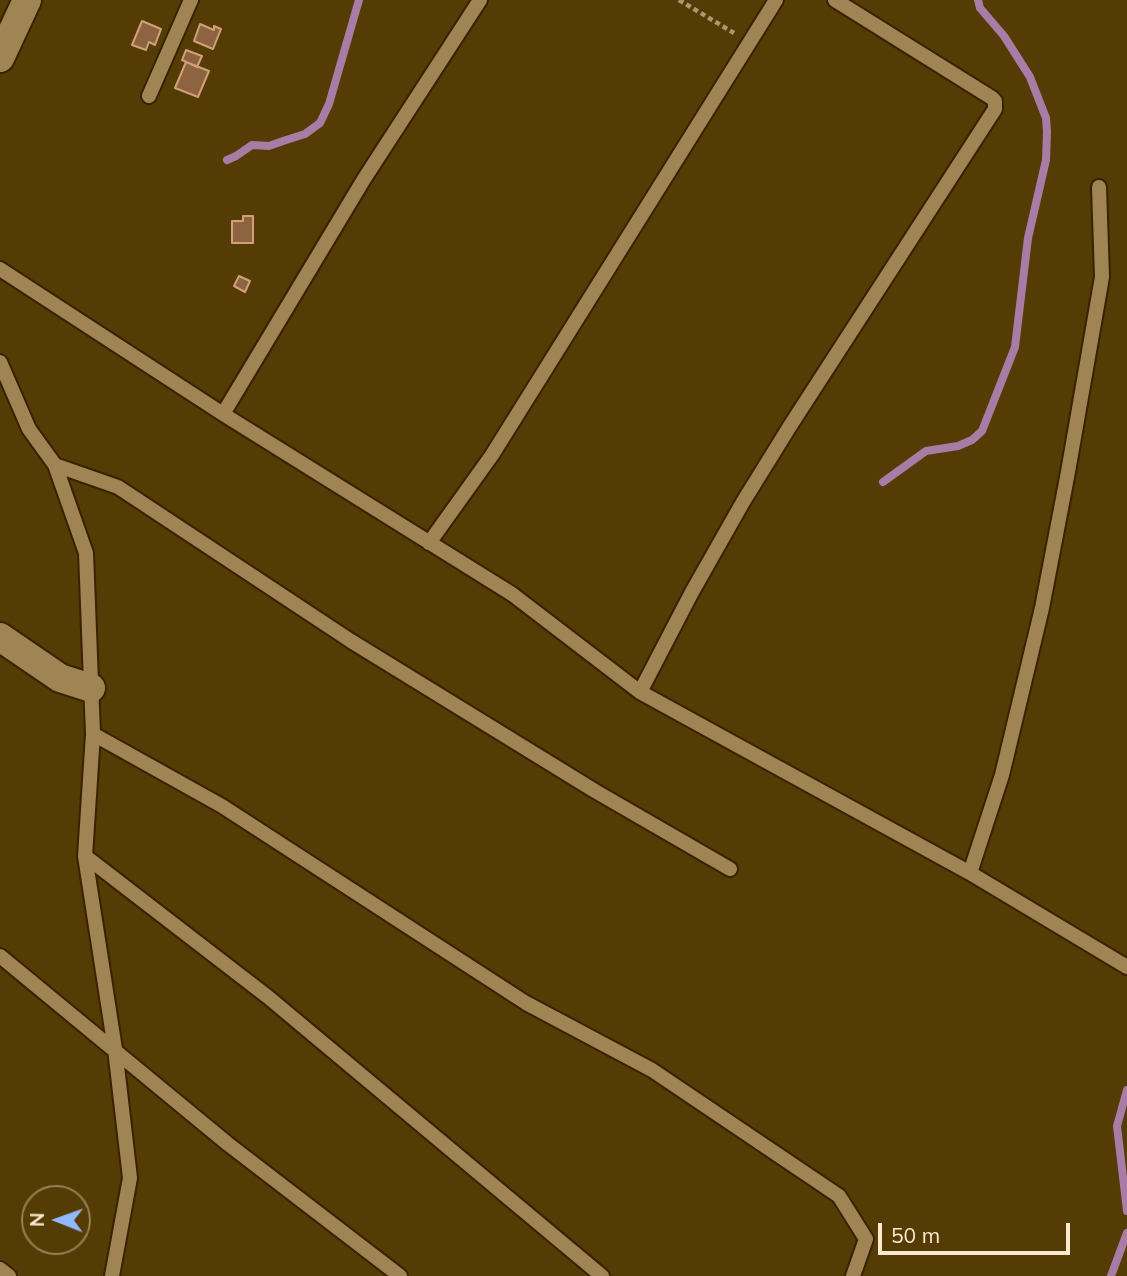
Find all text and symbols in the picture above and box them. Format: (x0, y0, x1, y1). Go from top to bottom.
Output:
north arrow (21, 1185, 91, 1255)
scale bar (882, 1210, 1074, 1254)
text: N (25, 1212, 49, 1227)
text: 50 m (891, 1222, 940, 1248)

